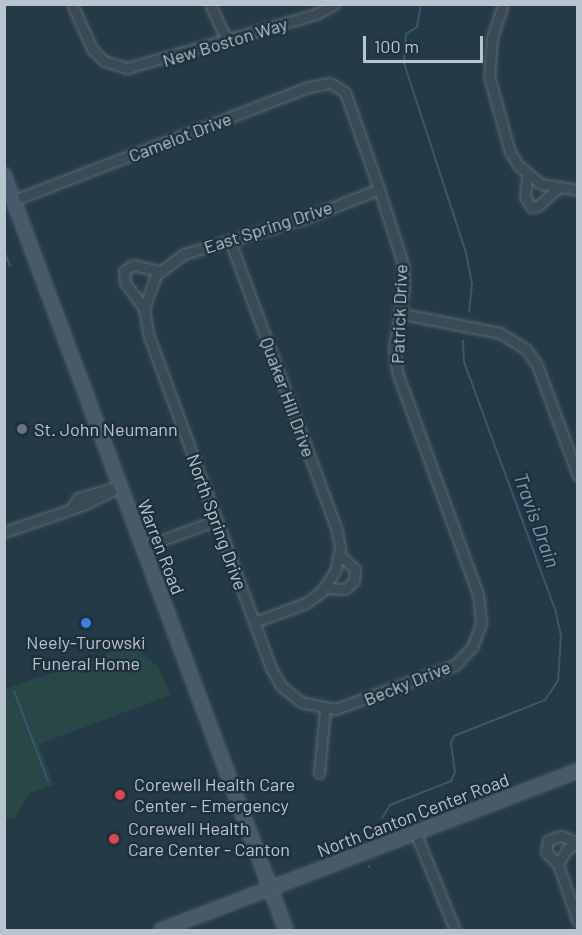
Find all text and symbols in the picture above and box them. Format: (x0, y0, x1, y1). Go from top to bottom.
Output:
street label: New Boston Way (160, 13, 290, 71)
scale bar (366, 24, 486, 62)
text: 100 m (374, 35, 419, 57)
street label: Camelot Drive (126, 107, 234, 167)
street label: East Spring Drive (201, 196, 335, 258)
street label: Patrick Drive (386, 264, 412, 364)
street label: Quaker Hill Drive (256, 334, 320, 460)
place label: St. John Neumann (34, 418, 178, 440)
marker: St. John Neumann (15, 422, 29, 436)
street label: North Spring Drive (182, 451, 252, 593)
water label: Travis Drain (509, 469, 565, 571)
street label: Warren Road (133, 497, 189, 597)
marker: Neely-Turowski Funeral Home (79, 616, 93, 630)
place label: Neely-Turowski Funeral Home (26, 632, 146, 674)
street label: Becky Drive (361, 656, 453, 710)
street label: North Canton Center Road (314, 768, 512, 862)
place label: Corewell Health Care Center - Emergency (134, 774, 295, 816)
marker: Corewell Health Care Center - Emergency (111, 786, 129, 804)
place label: Corewell Health Care Center - Canton (128, 818, 290, 860)
marker: Corewell Health Care Center - Canton (105, 830, 123, 848)

